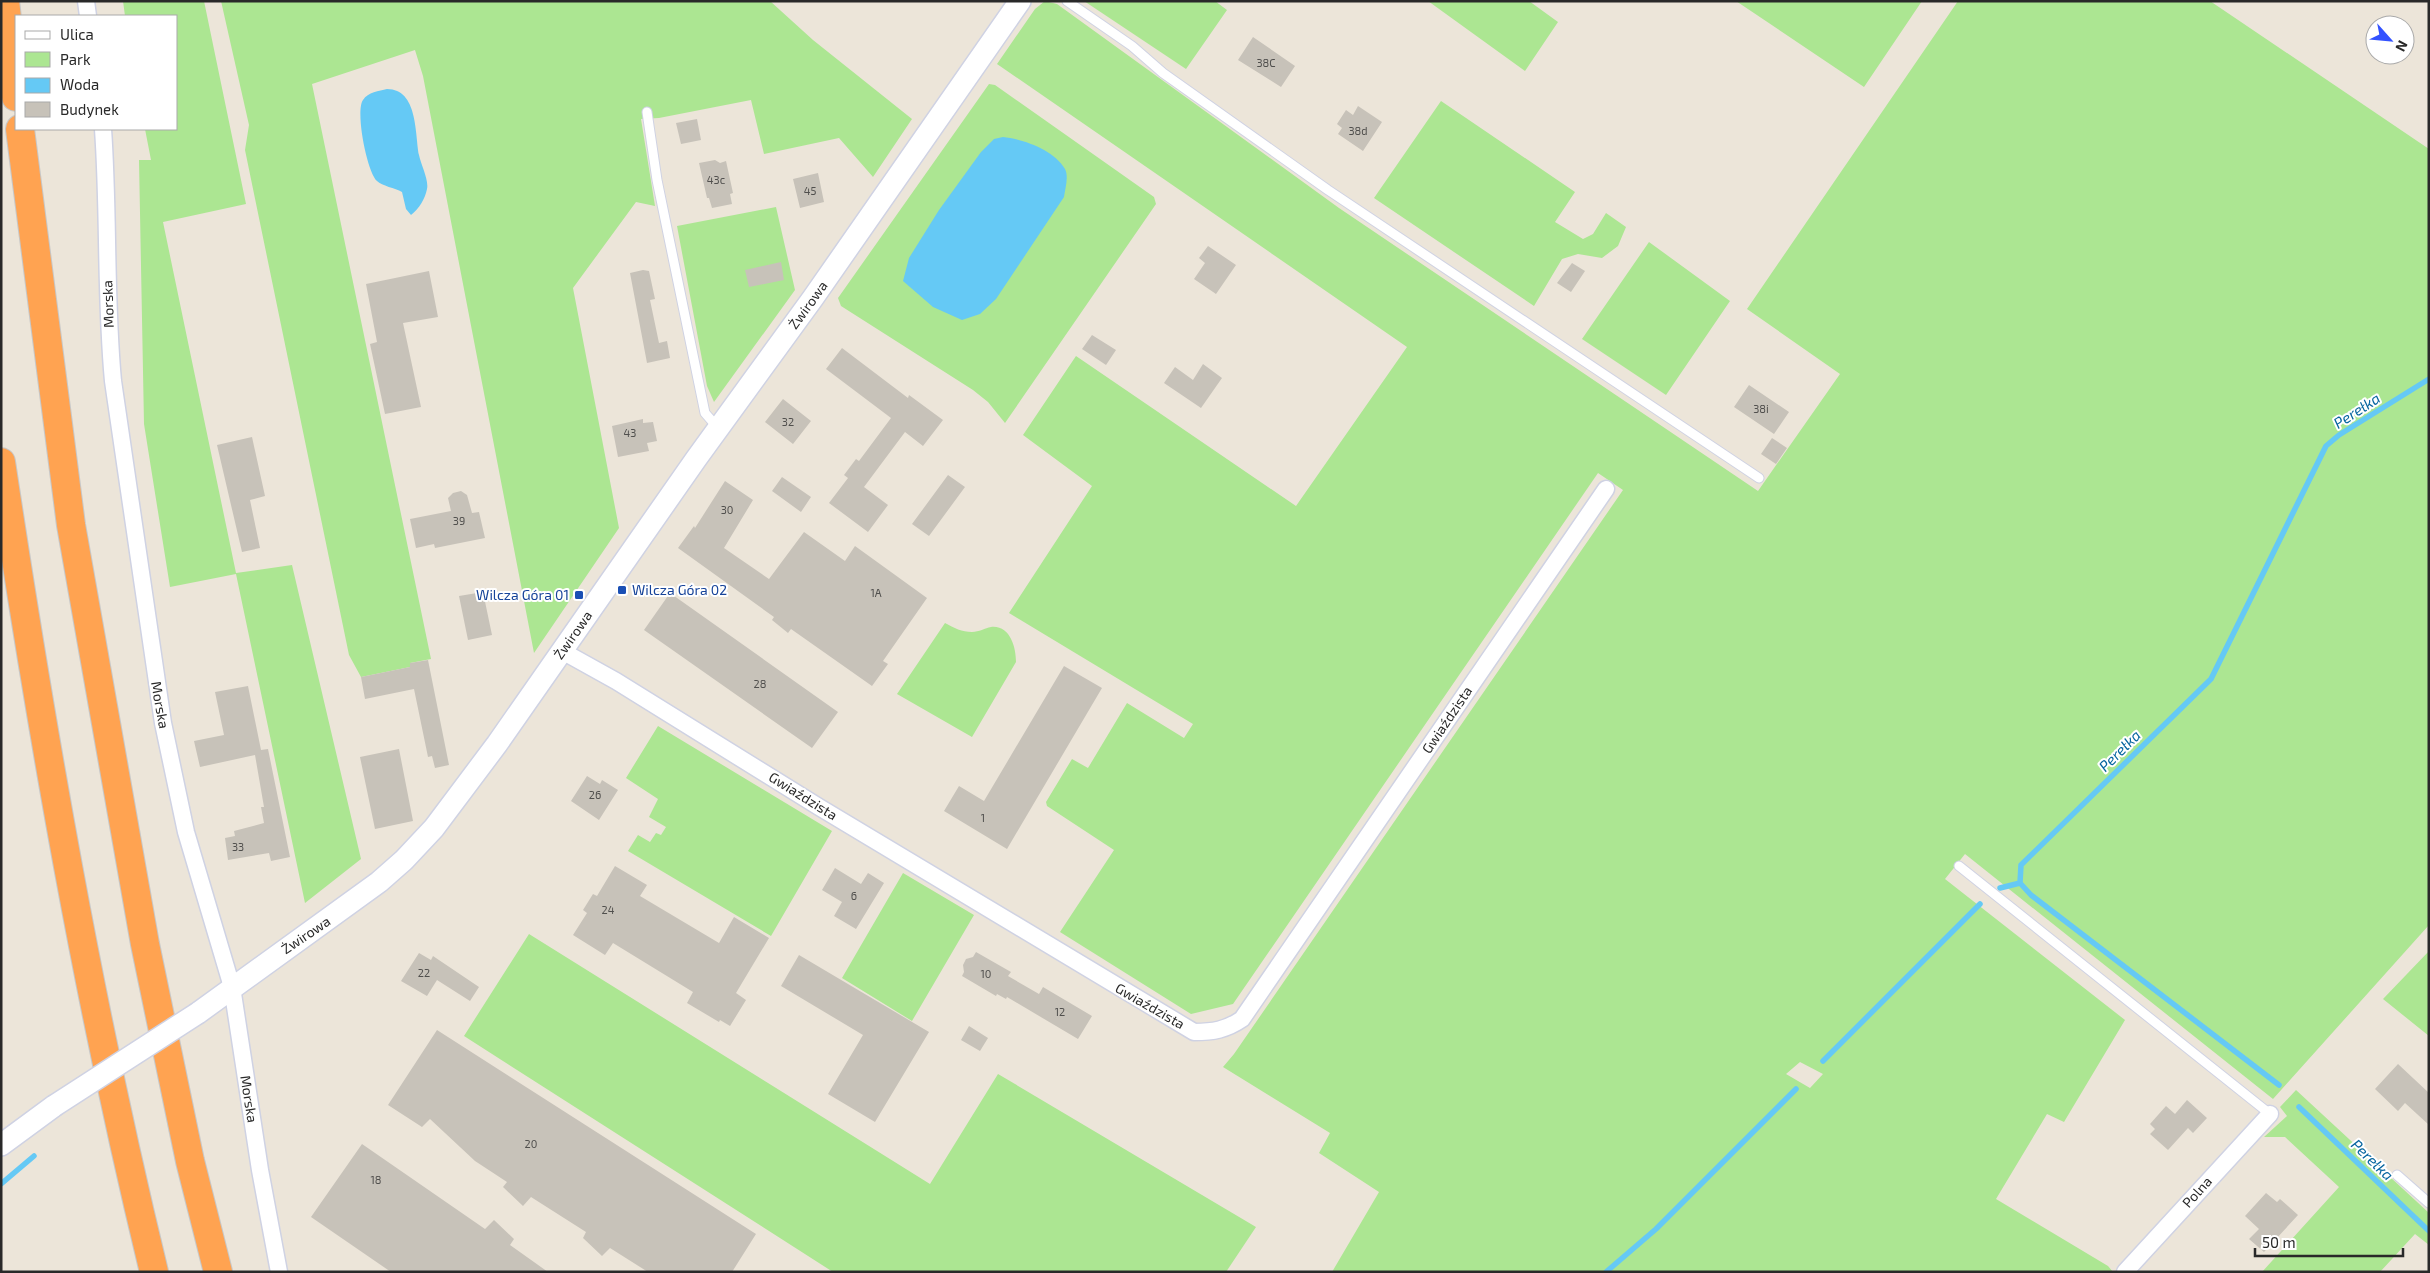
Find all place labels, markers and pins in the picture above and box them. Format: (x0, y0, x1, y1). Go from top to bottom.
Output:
place label: Wilcza Góra 02 (632, 581, 727, 598)
marker: Wilcza Góra 02 (616, 584, 628, 596)
place label: Wilcza Góra 01 (476, 586, 569, 603)
marker: Wilcza Góra 01 (573, 589, 585, 601)

